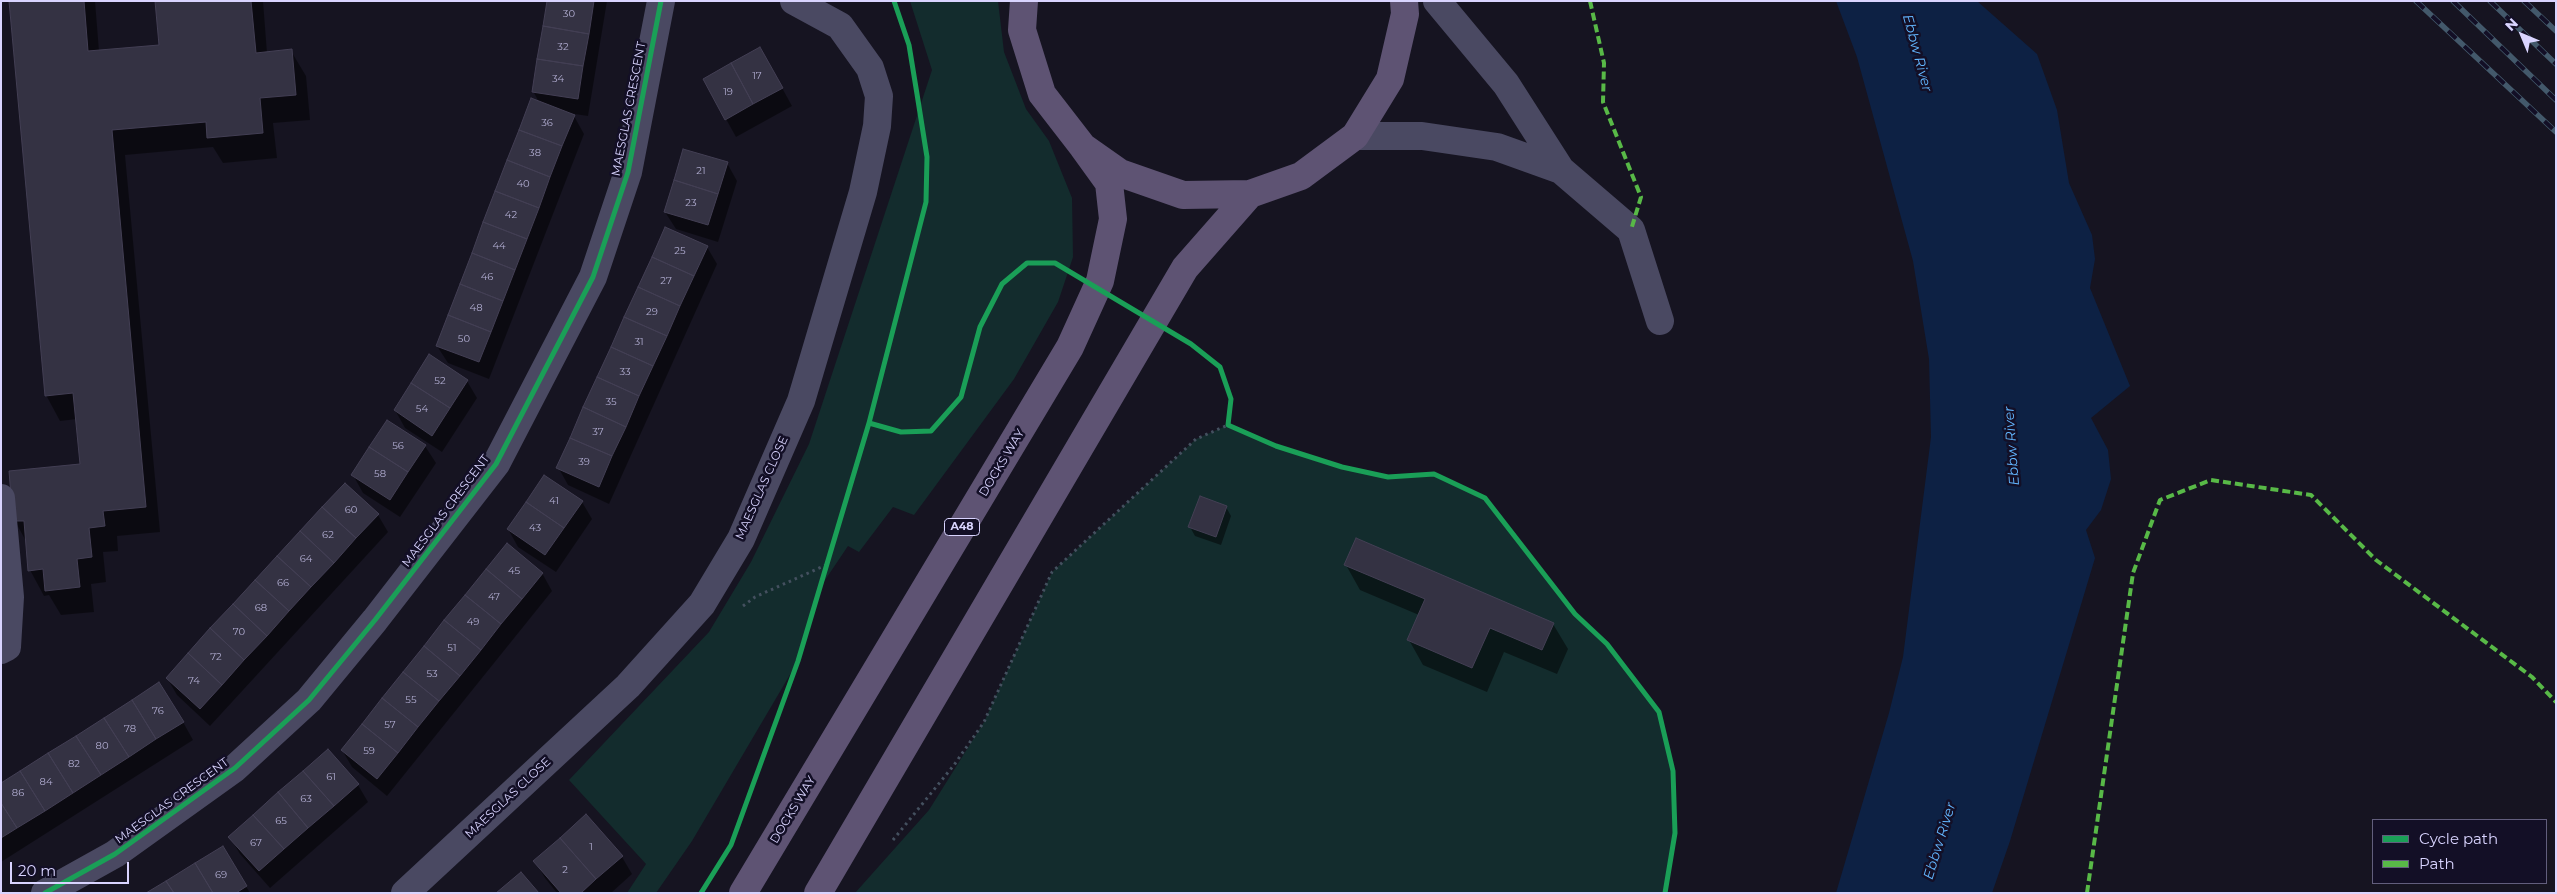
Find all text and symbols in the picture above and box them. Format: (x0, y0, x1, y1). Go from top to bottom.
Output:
house number: 30 (563, 8, 575, 20)
north arrow (2497, 10, 2547, 60)
water label: Ebbw River (1899, 12, 1935, 94)
text: N (2501, 14, 2522, 35)
house number: 32 (557, 41, 569, 53)
street label: MAESGLAS CRESCENT (609, 41, 649, 177)
house number: 17 (752, 70, 762, 82)
house number: 34 (552, 73, 564, 85)
house number: 19 (723, 86, 733, 98)
house number: 36 (541, 117, 553, 129)
house number: 38 (529, 147, 541, 159)
house number: 21 (696, 165, 706, 177)
house number: 40 (516, 178, 530, 190)
house number: 23 (685, 197, 697, 209)
house number: 42 (505, 209, 517, 221)
house number: 44 (492, 240, 506, 252)
house number: 25 (674, 245, 686, 257)
house number: 46 (481, 271, 493, 283)
house number: 27 (660, 275, 672, 287)
house number: 48 (469, 302, 483, 314)
house number: 29 (646, 306, 658, 318)
house number: 50 (458, 333, 470, 345)
house number: 31 (634, 336, 644, 348)
house number: 33 (619, 366, 631, 378)
house number: 52 (434, 375, 446, 387)
house number: 35 (605, 396, 617, 408)
house number: 54 (416, 403, 428, 415)
water label: Ebbw River (2001, 406, 2023, 486)
house number: 37 (592, 426, 604, 438)
street label: DOCKS WAY (976, 427, 1028, 499)
street label: MAESGLAS CLOSE (733, 434, 791, 542)
house number: 56 (392, 440, 404, 452)
street label: MAESGLAS CRESCENT (399, 452, 493, 570)
house number: 39 (578, 456, 590, 468)
house number: 58 (374, 468, 386, 480)
house number: 41 (549, 495, 559, 507)
house number: 60 (345, 504, 357, 516)
road number: A48 (944, 518, 980, 536)
house number: 43 (529, 522, 541, 534)
house number: 62 (322, 529, 334, 541)
house number: 64 (300, 553, 312, 565)
house number: 45 (508, 565, 520, 577)
house number: 66 (277, 577, 289, 589)
house number: 47 (488, 591, 500, 603)
house number: 68 (255, 602, 267, 614)
house number: 49 (467, 616, 479, 628)
house number: 70 (233, 626, 245, 638)
house number: 51 (447, 642, 457, 654)
house number: 72 (210, 651, 222, 663)
house number: 53 (426, 668, 438, 680)
house number: 74 (188, 675, 200, 687)
house number: 55 (405, 694, 417, 706)
house number: 76 (152, 705, 164, 717)
house number: 57 (384, 719, 396, 731)
house number: 78 (124, 723, 136, 735)
house number: 80 (96, 740, 108, 752)
house number: 59 (363, 745, 375, 757)
street label: MAESGLAS CRESCENT (112, 755, 232, 847)
street label: MAESGLAS CLOSE (462, 755, 554, 841)
house number: 82 (68, 758, 80, 770)
house number: 61 (326, 771, 336, 783)
street label: DOCKS WAY (767, 774, 819, 846)
house number: 84 (40, 776, 52, 788)
house number: 86 (12, 787, 24, 799)
house number: 63 (300, 793, 312, 805)
water label: Ebbw River (1920, 801, 1960, 881)
house number: 65 (275, 815, 287, 827)
legend (2372, 819, 2547, 884)
text: Cycle path (2419, 829, 2498, 848)
house number: 67 (250, 837, 262, 849)
house number: 1 (589, 841, 593, 853)
scale bar (12, 852, 131, 884)
text: Path (2419, 854, 2455, 873)
text: 20 m (18, 861, 56, 880)
house number: 2 (562, 864, 568, 876)
house number: 69 (215, 869, 227, 881)

